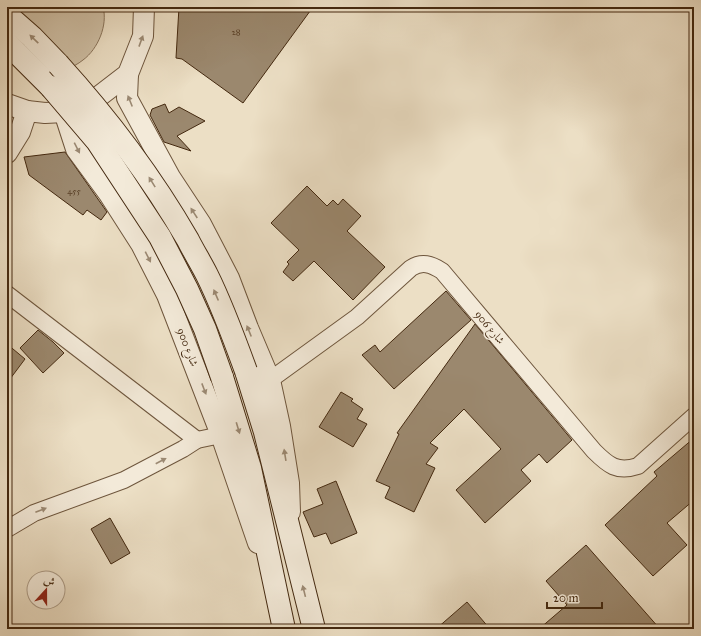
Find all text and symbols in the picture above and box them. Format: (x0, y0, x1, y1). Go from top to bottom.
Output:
house number: 28 (231, 26, 241, 37)
one-way arrow (29, 35, 38, 44)
one-way arrow (138, 35, 144, 47)
one-way arrow (127, 95, 133, 106)
one-way arrow (74, 143, 80, 154)
one-way arrow (149, 176, 156, 188)
house number: 455 (67, 185, 82, 196)
one-way arrow (190, 208, 198, 219)
one-way arrow (145, 251, 151, 263)
one-way arrow (213, 290, 219, 301)
street label: شارع 906 (470, 308, 507, 349)
one-way arrow (246, 324, 252, 336)
street label: شارع 900 (171, 326, 201, 369)
one-way arrow (201, 384, 207, 396)
one-way arrow (235, 422, 241, 434)
one-way arrow (282, 449, 288, 461)
one-way arrow (155, 457, 167, 464)
one-way arrow (35, 507, 47, 513)
north arrow (26, 570, 66, 610)
text: ش (42, 573, 57, 589)
scale bar (547, 584, 602, 610)
one-way arrow (301, 585, 307, 597)
text: 20 m (553, 591, 579, 605)

